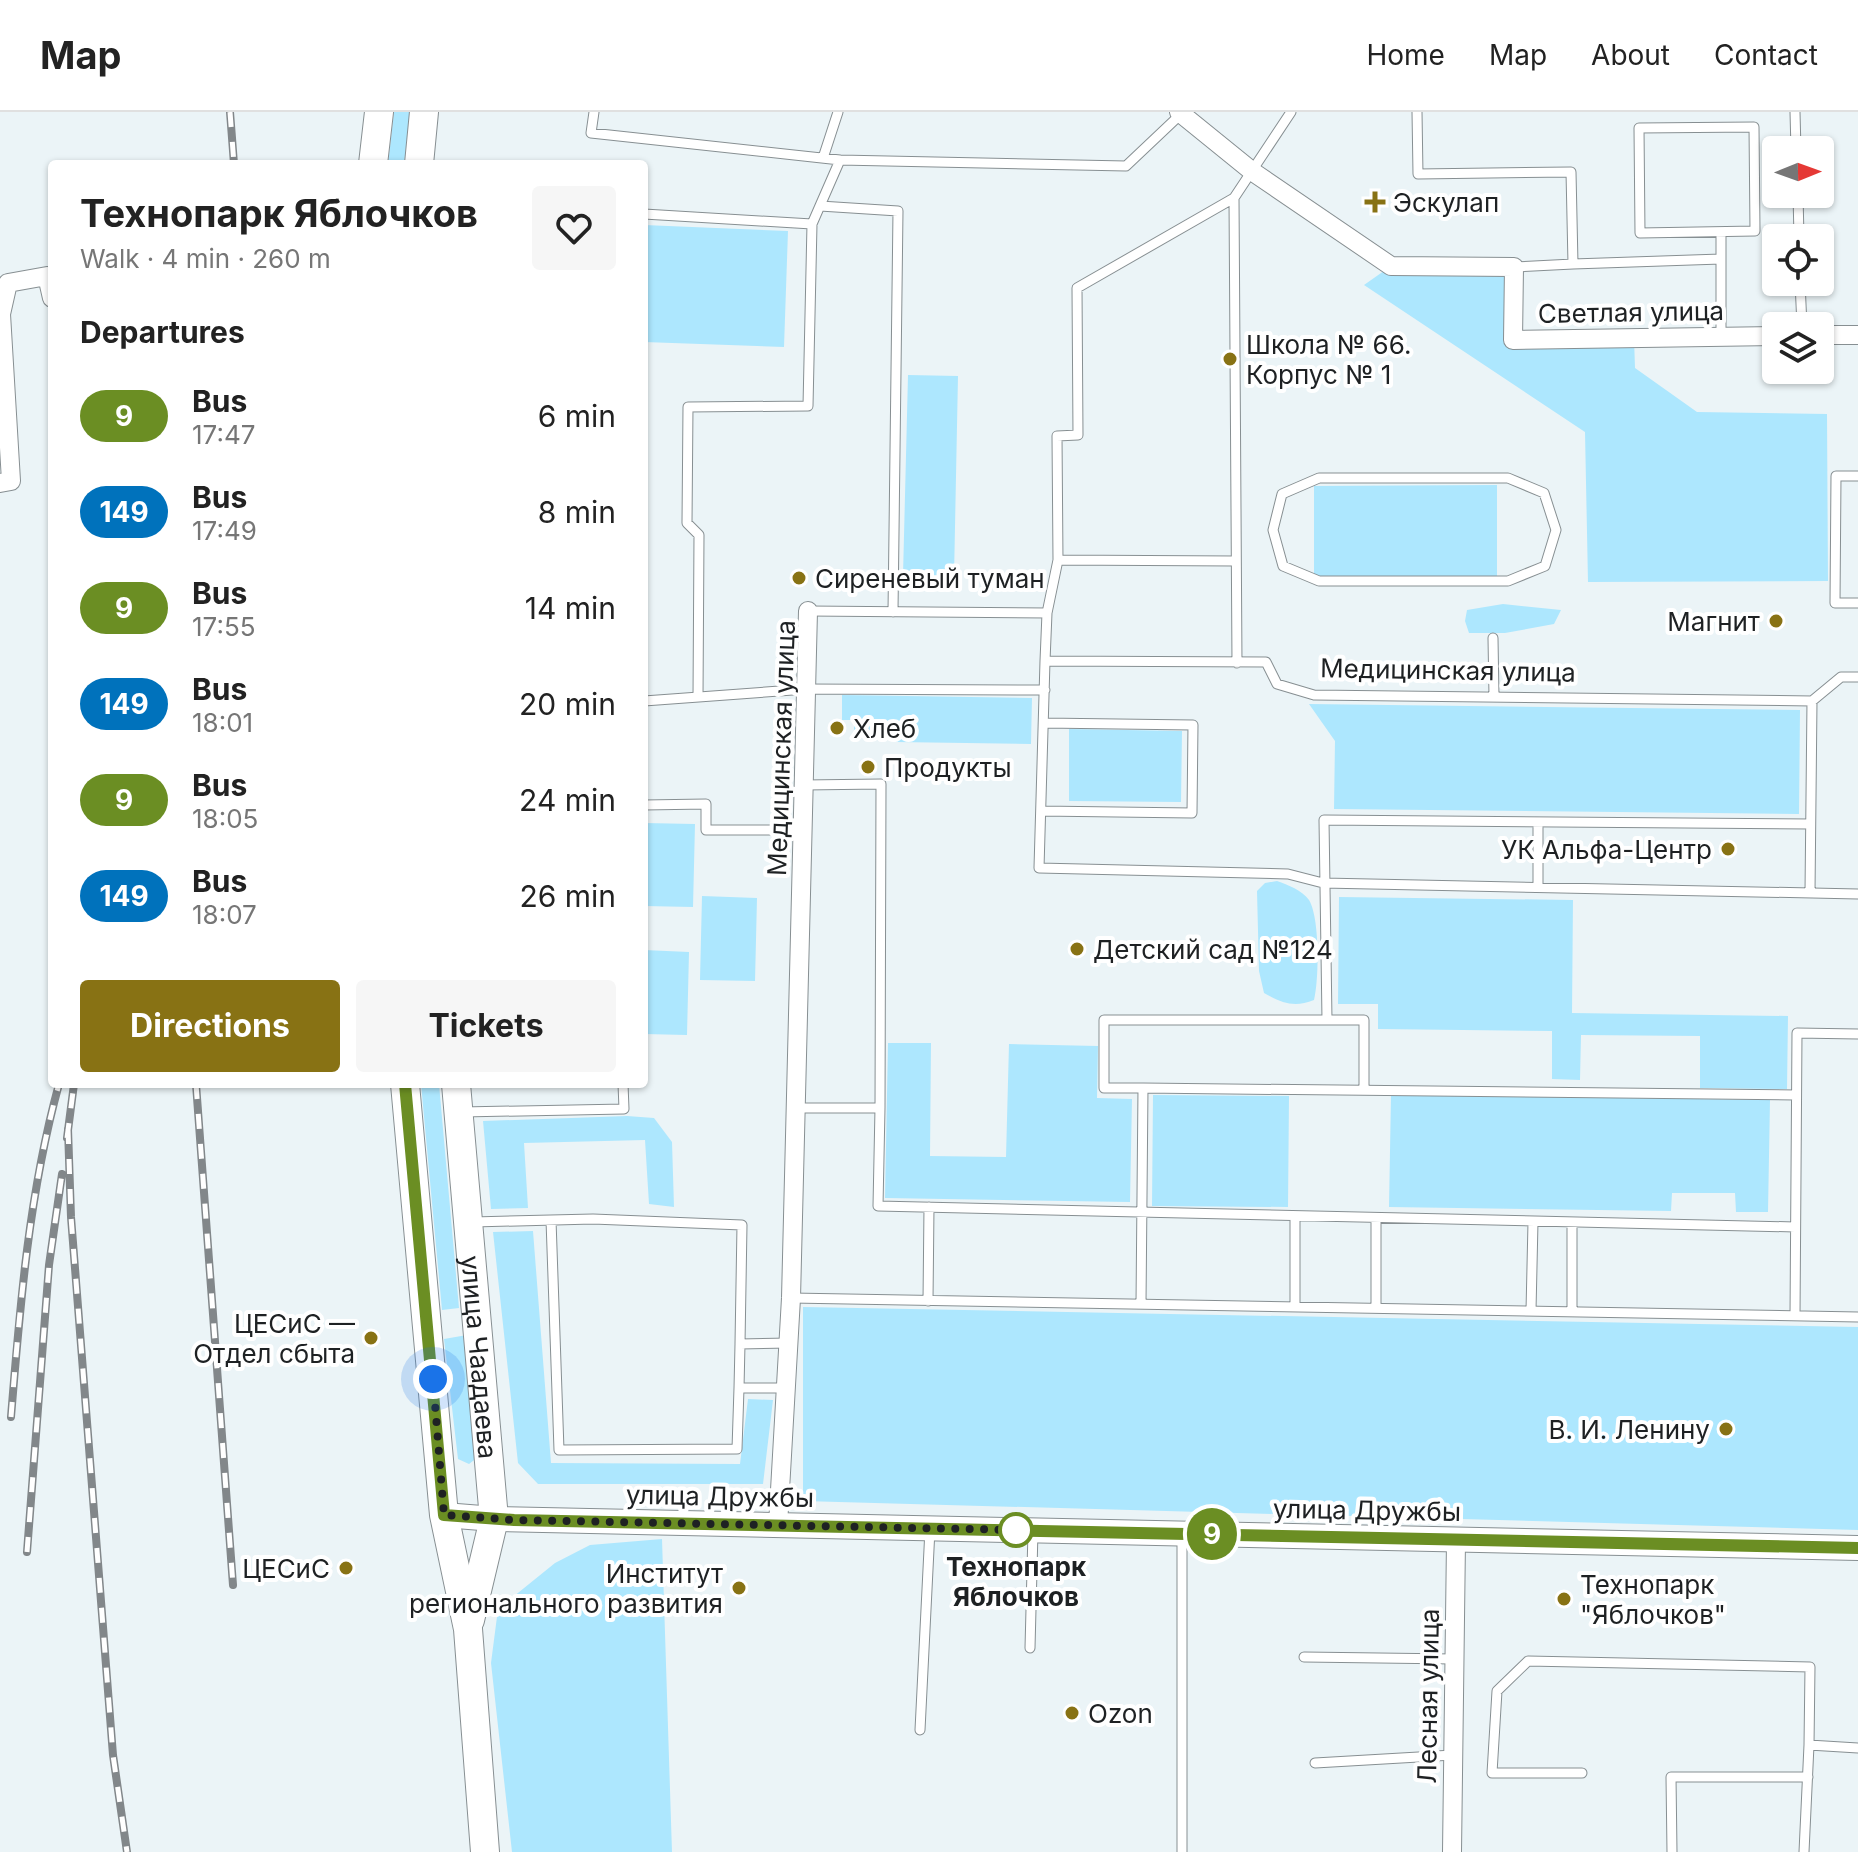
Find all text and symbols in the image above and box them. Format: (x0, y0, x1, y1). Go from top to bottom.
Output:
text: Map (40, 32, 121, 78)
text: Home (1366, 38, 1445, 72)
text: Map (1489, 38, 1547, 72)
text: About (1591, 38, 1670, 72)
text: Contact (1714, 38, 1818, 72)
north arrow (1762, 136, 1834, 208)
map controls (1762, 136, 1834, 384)
button: heart (532, 186, 616, 270)
place label: Эскулап (1393, 187, 1499, 218)
text: Технопарк Яблочков (80, 190, 478, 236)
marker: Эскулап (1364, 191, 1386, 213)
button: locate (1762, 224, 1834, 296)
text: Walk · 4 min · 260 m (80, 243, 331, 274)
street label: Светлая улица (1538, 295, 1724, 329)
button: layers (1762, 312, 1834, 384)
text: Departures (80, 314, 245, 350)
place label: Школа № 66. Корпус № 1 (1246, 329, 1411, 390)
marker: Школа № 66. Корпус № 1 (1221, 350, 1239, 368)
text: Bus (192, 383, 247, 419)
text: 6 min (538, 398, 616, 434)
text: 9 (115, 399, 133, 433)
text: 17:47 (192, 419, 255, 450)
text: Bus (192, 479, 247, 515)
text: 8 min (538, 494, 616, 530)
text: 149 (99, 495, 149, 529)
text: 17:49 (192, 515, 257, 546)
place label: Сиреневый туман (815, 563, 1045, 594)
marker: Сиреневый туман (790, 569, 808, 587)
text: Bus (192, 575, 247, 611)
text: 14 min (525, 590, 616, 626)
text: 9 (115, 591, 133, 625)
place label: Магнит (1667, 606, 1760, 637)
text: 17:55 (192, 611, 256, 642)
marker: Магнит (1767, 612, 1785, 630)
street label: Медицинская улица (761, 620, 801, 876)
street label: Медицинская улица (1320, 652, 1576, 688)
text: Bus (192, 671, 247, 707)
text: 20 min (519, 686, 616, 722)
text: 149 (99, 687, 149, 721)
text: 18:01 (192, 707, 253, 738)
place label: Хлеб (853, 713, 916, 744)
marker: Хлеб (828, 719, 846, 737)
place label: Продукты (884, 752, 1012, 783)
marker: Продукты (859, 758, 877, 776)
text: Bus (192, 767, 247, 803)
text: 24 min (519, 782, 616, 818)
text: 9 (115, 783, 133, 817)
text: 18:05 (192, 803, 258, 834)
place label: УК Альфа-Центр (1501, 834, 1712, 865)
marker: УК Альфа-Центр (1719, 840, 1737, 858)
text: Bus (192, 863, 247, 899)
text: 26 min (519, 878, 616, 914)
text: 149 (99, 879, 149, 913)
text: 18:07 (192, 899, 257, 930)
place label: Детский сад №124 (1093, 934, 1333, 965)
marker: Детский сад №124 (1068, 940, 1086, 958)
button: Directions (80, 980, 340, 1072)
button: Tickets (356, 980, 616, 1072)
street label: улица Чаадаева (456, 1254, 504, 1460)
place label: ЦЕСиС — Отдел сбыта (193, 1308, 355, 1369)
marker: ЦЕСиС — Отдел сбыта (362, 1329, 380, 1347)
your location (413, 1359, 453, 1399)
place label: В. И. Ленину (1548, 1414, 1710, 1445)
marker: В. И. Ленину (1717, 1420, 1735, 1438)
street label: улица Дружбы (626, 1479, 814, 1513)
street label: улица Дружбы (1273, 1493, 1461, 1527)
line badge: 9 (1186, 1508, 1238, 1560)
marker: Технопарк Яблочков (999, 1513, 1033, 1547)
text: 9 (1203, 1517, 1221, 1551)
place label: Технопарк Яблочков (946, 1551, 1087, 1612)
place label: ЦЕСиС (242, 1553, 330, 1584)
place label: Институт регионального развития (409, 1558, 723, 1619)
marker: ЦЕСиС (337, 1559, 355, 1577)
place label: Технопарк "Яблочков" (1580, 1569, 1726, 1630)
marker: Институт регионального развития (730, 1579, 748, 1597)
marker: Технопарк "Яблочков" (1555, 1590, 1573, 1608)
street label: Лесная улица (1411, 1608, 1445, 1784)
place label: Ozon (1088, 1698, 1153, 1729)
marker: Ozon (1063, 1704, 1081, 1722)

